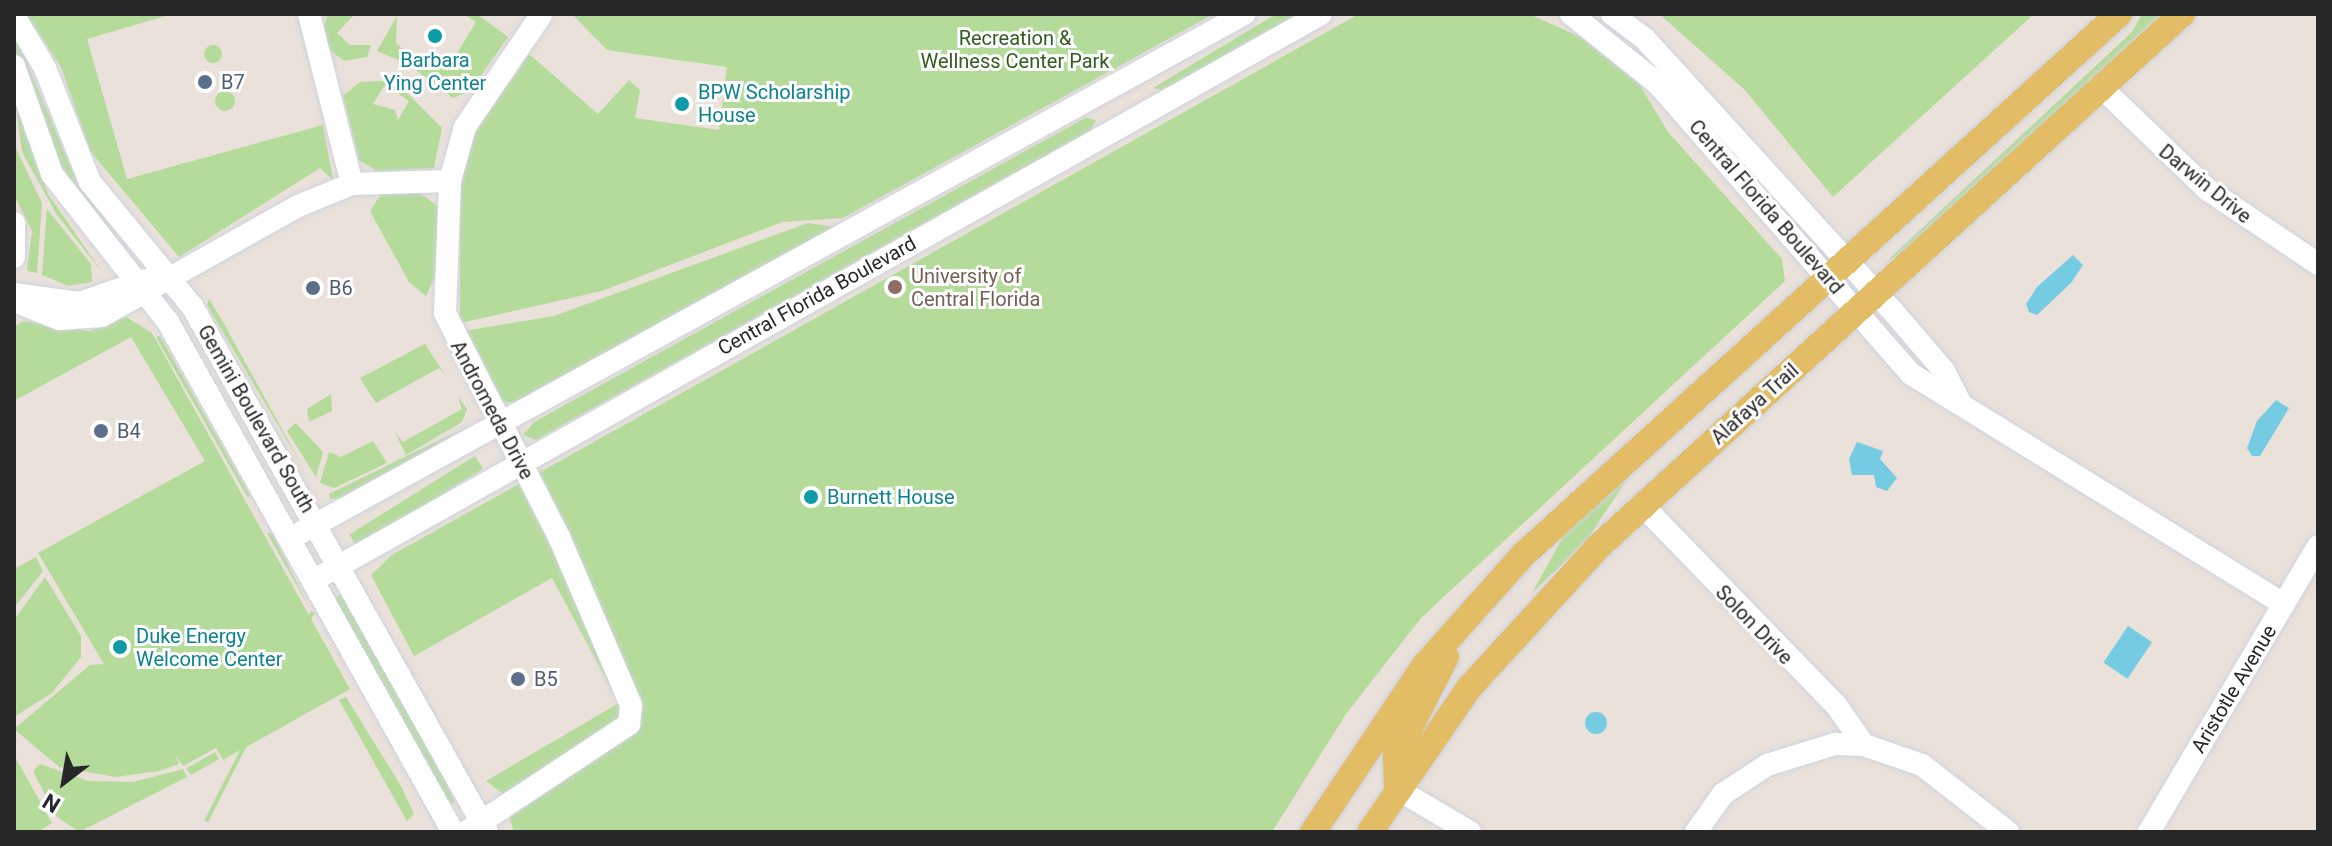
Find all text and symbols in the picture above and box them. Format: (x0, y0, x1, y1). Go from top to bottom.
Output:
park label: Recreation & Wellness Center Park (921, 26, 1109, 73)
marker: Barbara Ying Center (426, 27, 444, 45)
place label: Barbara Ying Center (384, 48, 486, 95)
place label: B7 (221, 70, 245, 94)
marker: B7 (196, 73, 214, 91)
place label: BPW Scholarship House (698, 80, 850, 127)
marker: BPW Scholarship House (673, 95, 691, 113)
street label: Central Florida Boulevard (1684, 115, 1848, 299)
street label: Darwin Drive (2154, 140, 2256, 228)
street label: Central Florida Boulevard (714, 231, 920, 361)
place label: University of Central Florida (911, 264, 1040, 311)
place label: B6 (329, 276, 353, 300)
marker: University of Central Florida (886, 278, 904, 296)
marker: B6 (304, 279, 322, 297)
street label: Gemini Boulevard South (192, 321, 320, 517)
street label: Andromeda Drive (445, 337, 539, 483)
street label: Alafaya Trail (1706, 358, 1804, 450)
place label: B4 (117, 419, 141, 443)
marker: B4 (92, 422, 110, 440)
place label: Burnett House (827, 485, 955, 509)
marker: Burnett House (802, 488, 820, 506)
street label: Solon Drive (1710, 581, 1798, 669)
street label: Aristotle Avenue (2186, 621, 2282, 757)
place label: Duke Energy Welcome Center (136, 624, 282, 671)
marker: Duke Energy Welcome Center (111, 638, 129, 656)
place label: B5 (534, 667, 558, 691)
marker: B5 (509, 670, 527, 688)
north arrow (24, 742, 104, 822)
text: N (38, 788, 64, 818)

